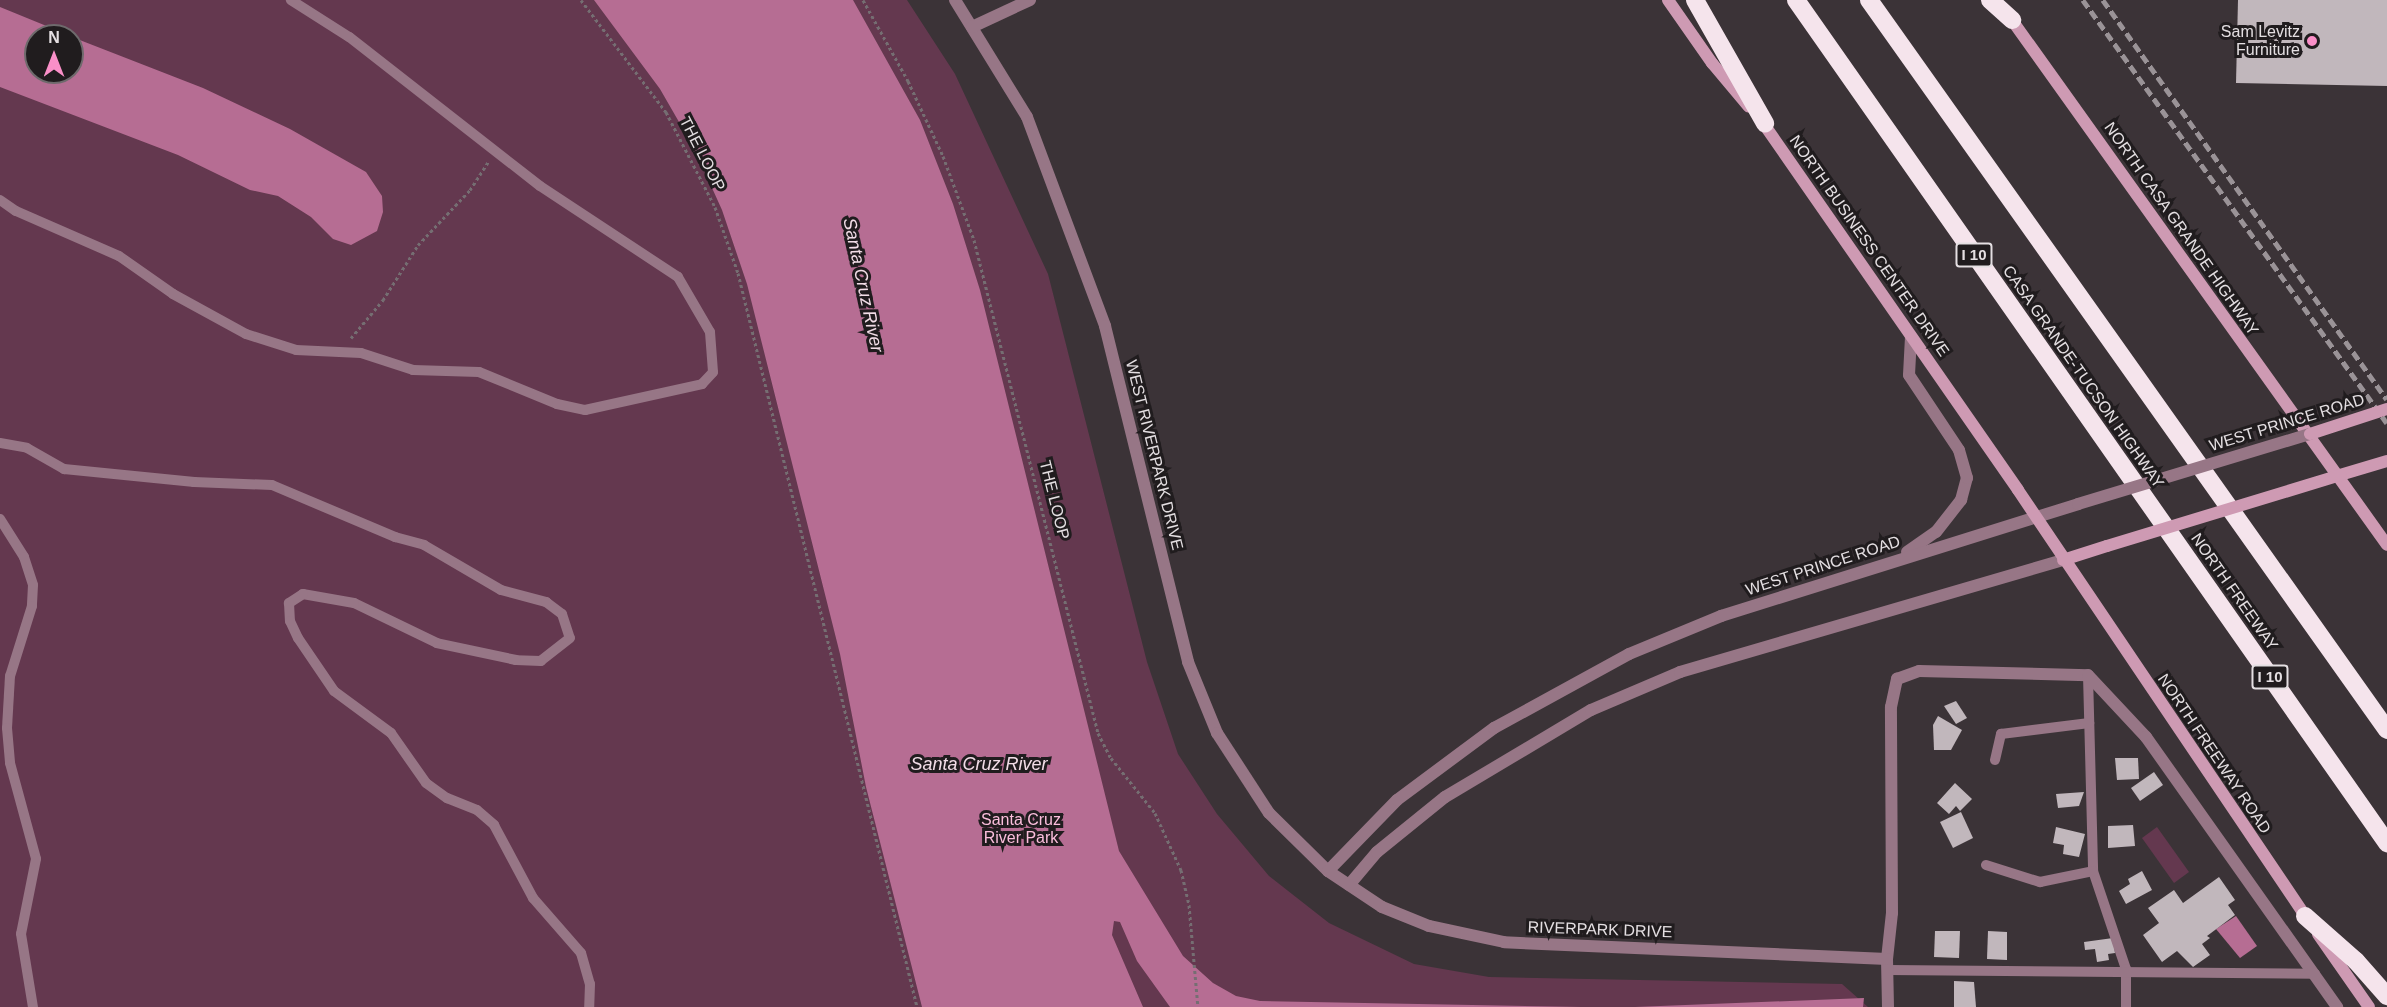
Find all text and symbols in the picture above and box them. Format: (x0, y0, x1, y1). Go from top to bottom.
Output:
place label: Sam Levitz Furniture (2221, 22, 2300, 60)
north arrow (24, 24, 84, 84)
text: N (48, 29, 60, 46)
marker: Sam Levitz Furniture (2305, 34, 2319, 48)
street label: THE LOOP (675, 114, 729, 194)
street label: NORTH CASA GRANDE HIGHWAY (2100, 118, 2262, 340)
street label: NORTH BUSINESS CENTER DRIVE (1785, 132, 1953, 360)
water label: Santa Cruz River (838, 216, 888, 354)
road number: I 10 (1954, 243, 1994, 267)
street label: CASA GRANDE-TUCSON HIGHWAY (1998, 262, 2168, 492)
street label: WEST RIVERPARK DRIVE (1121, 358, 1187, 552)
street label: WEST PRINCE ROAD (2207, 390, 2367, 456)
street label: THE LOOP (1035, 458, 1073, 542)
street label: NORTH FREEWAY (2186, 530, 2282, 654)
street label: WEST PRINCE ROAD (1743, 532, 1903, 600)
road number: I 10 (2250, 665, 2290, 689)
street label: NORTH FREEWAY ROAD (2153, 670, 2275, 838)
water label: Santa Cruz River (910, 753, 1048, 775)
park label: Santa Cruz River Park (981, 810, 1061, 848)
street label: RIVERPARK DRIVE (1527, 918, 1673, 942)

